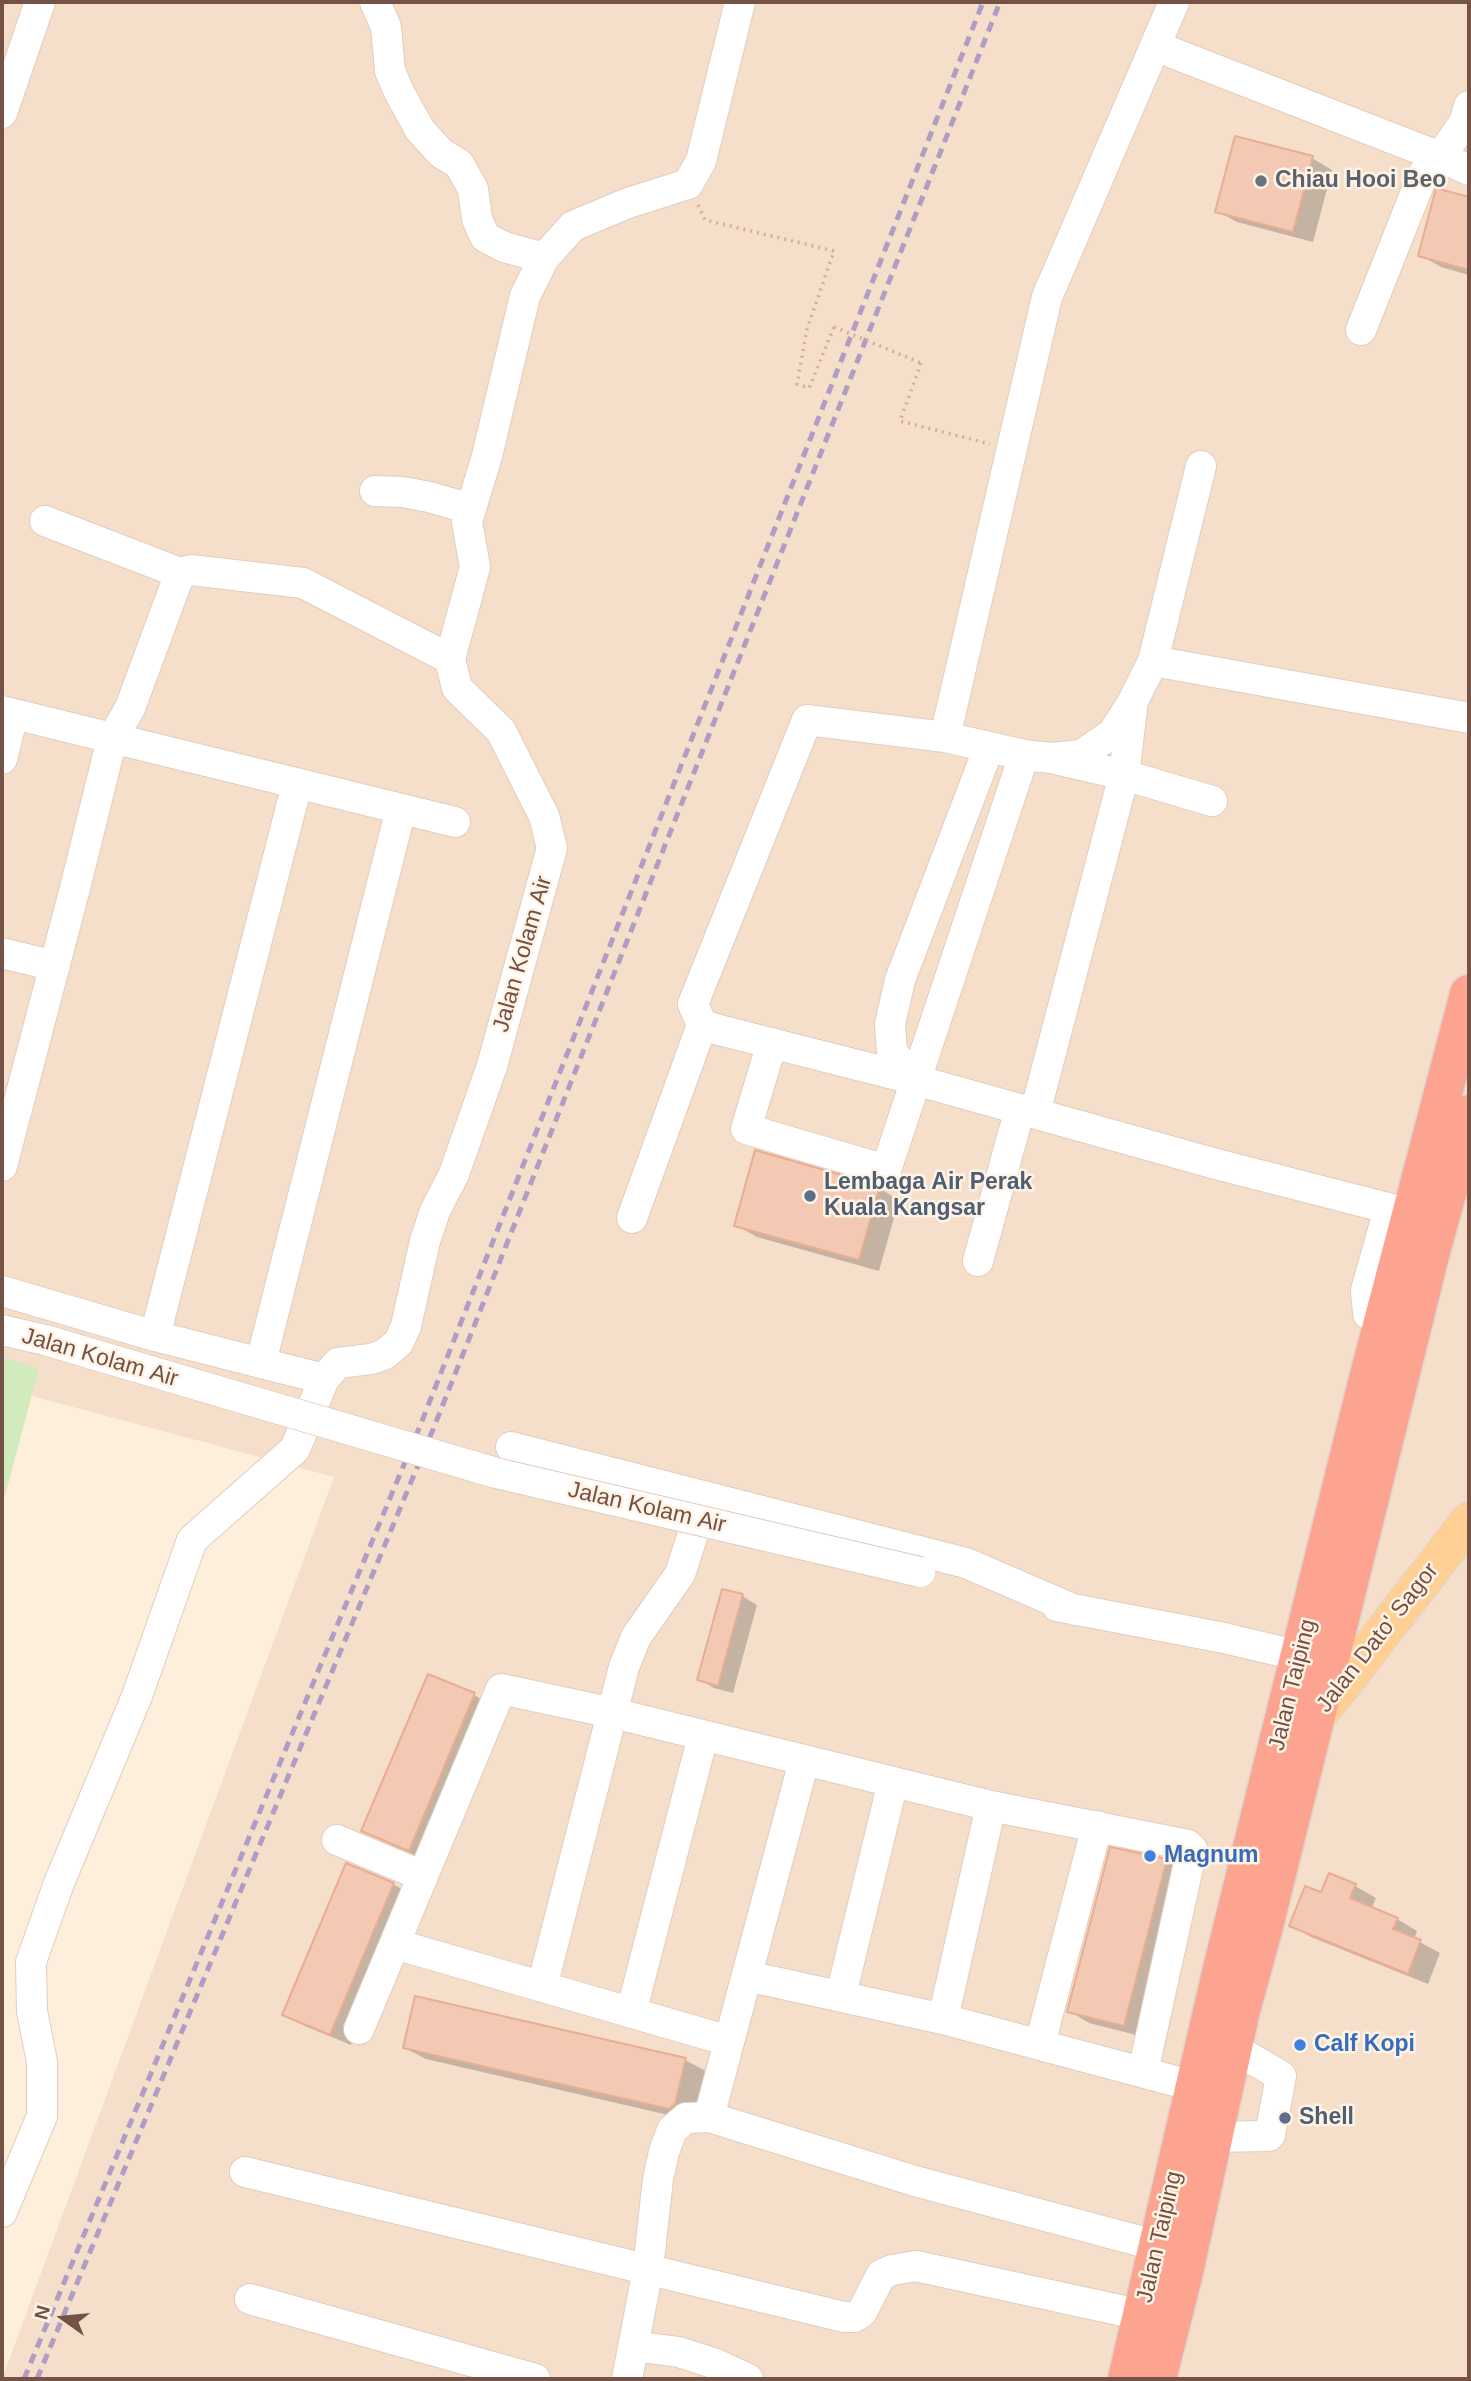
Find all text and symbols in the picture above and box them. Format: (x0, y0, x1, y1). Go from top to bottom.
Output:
place label: Chiau Hooi Beo (1275, 167, 1446, 195)
marker: Chiau Hooi Beo (1253, 173, 1269, 189)
street label: Jalan Kolam Air (488, 873, 558, 1035)
place label: Lembaga Air Perak Kuala Kangsar (824, 1169, 1032, 1223)
marker: Lembaga Air Perak Kuala Kangsar (802, 1188, 818, 1204)
street label: Jalan Kolam Air (19, 1323, 181, 1393)
street label: Jalan Kolam Air (565, 1476, 729, 1540)
street label: Jalan Dato' Sagor (1311, 1558, 1445, 1718)
street label: Jalan Taiping (1263, 1617, 1323, 1753)
place label: Magnum (1164, 1842, 1259, 1870)
marker: Magnum (1142, 1848, 1158, 1864)
place label: Calf Kopi (1314, 2031, 1415, 2059)
marker: Calf Kopi (1292, 2037, 1308, 2053)
place label: Shell (1299, 2104, 1354, 2132)
marker: Shell (1277, 2110, 1293, 2126)
street label: Jalan Taiping (1131, 2168, 1189, 2306)
north arrow (28, 2283, 98, 2353)
text: N (30, 2303, 54, 2322)

